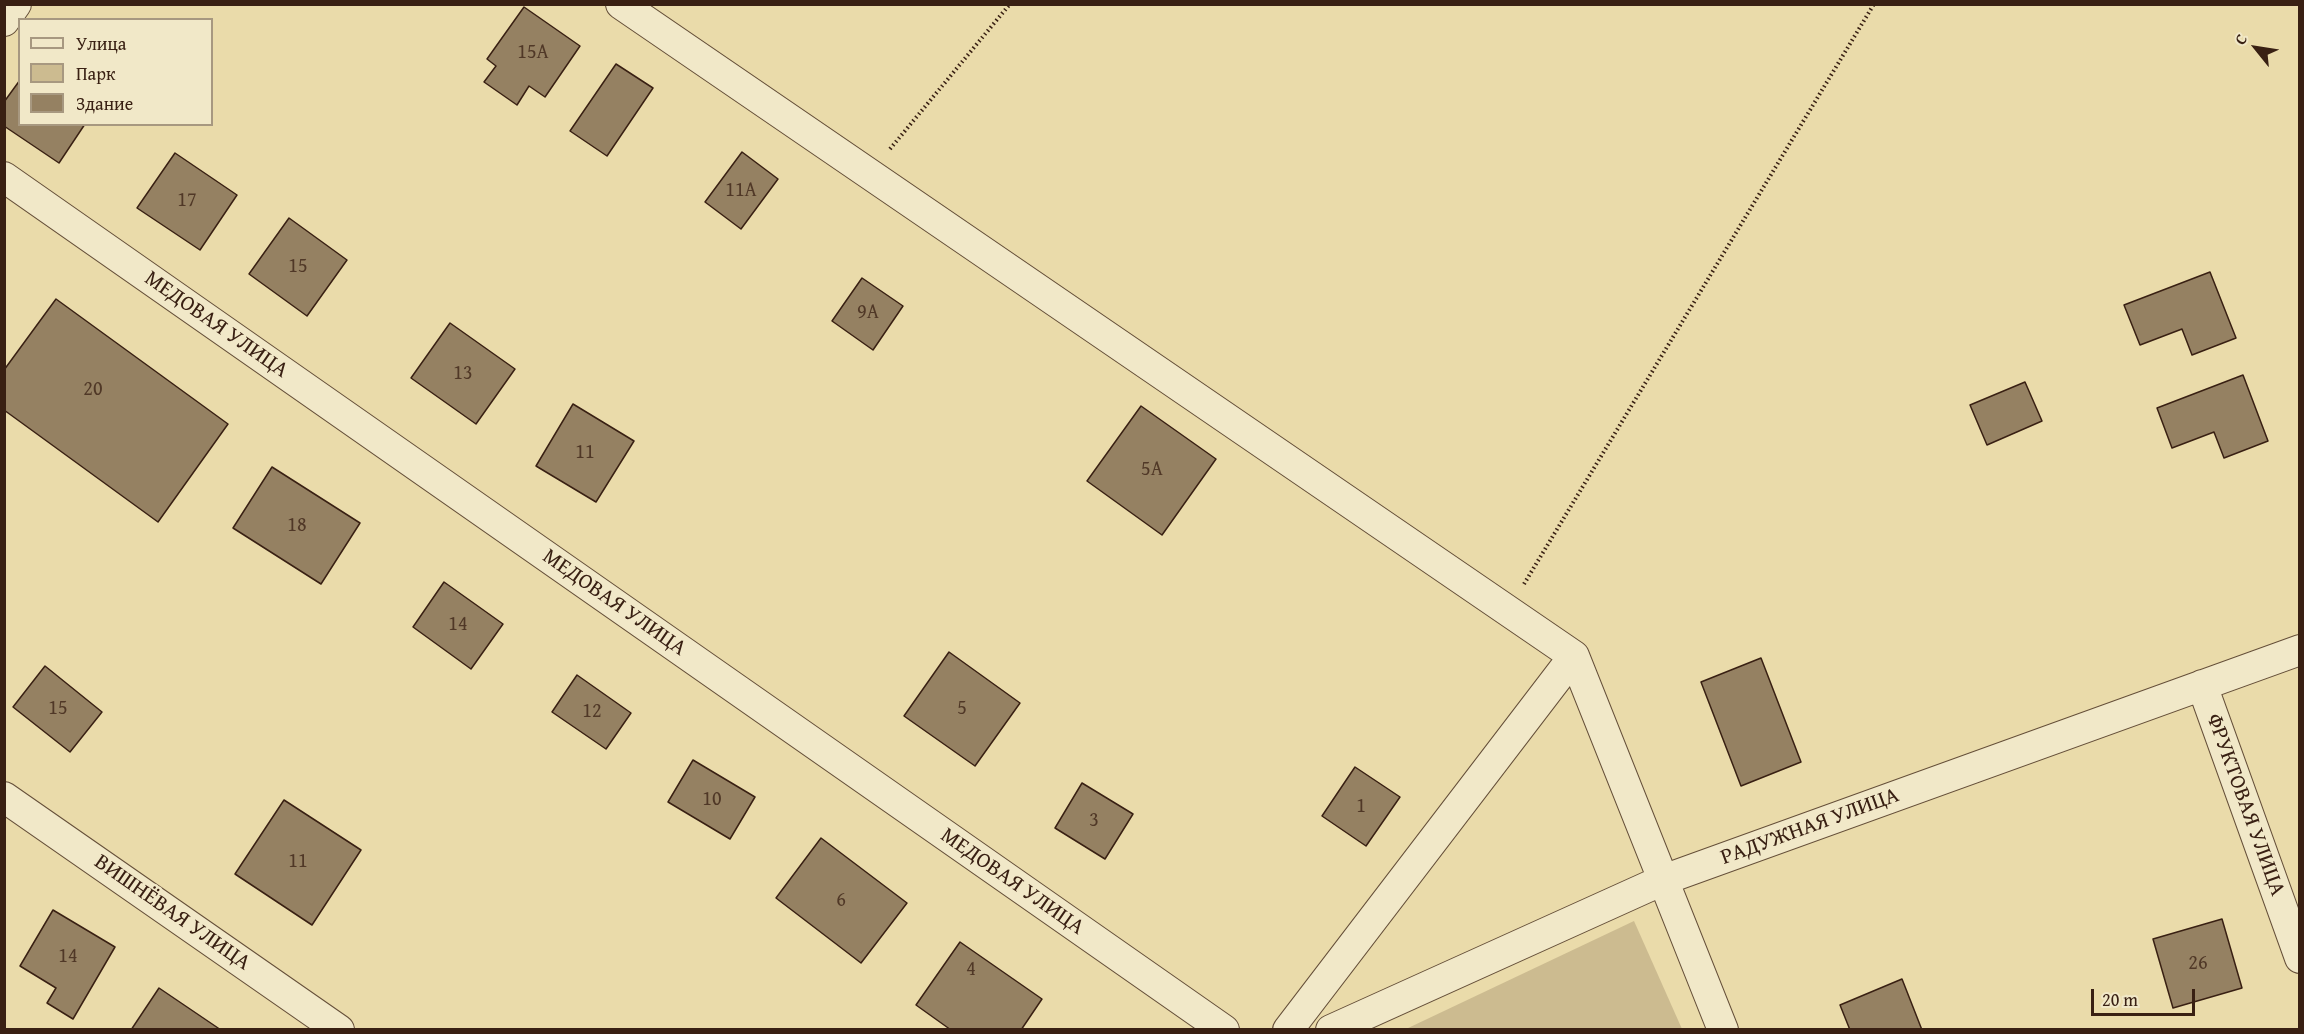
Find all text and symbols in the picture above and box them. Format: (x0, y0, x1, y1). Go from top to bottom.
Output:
legend (18, 18, 213, 126)
north arrow (2226, 18, 2286, 78)
text: С (2228, 29, 2253, 49)
text: Улица (76, 30, 126, 57)
house number: 15А (517, 41, 549, 65)
text: Парк (76, 60, 115, 87)
text: Здание (76, 90, 133, 117)
house number: 11А (725, 179, 757, 203)
house number: 17 (177, 189, 197, 213)
house number: 15 (288, 255, 308, 279)
street label: МЕДОВАЯ УЛИЦА (139, 266, 293, 384)
house number: 9А (857, 301, 879, 325)
house number: 13 (453, 362, 473, 386)
house number: 20 (83, 378, 103, 402)
house number: 11 (575, 441, 595, 465)
house number: 5А (1141, 458, 1163, 482)
house number: 18 (287, 514, 307, 538)
street label: МЕДОВАЯ УЛИЦА (537, 544, 691, 662)
house number: 14 (448, 613, 468, 637)
house number: 15 (48, 697, 68, 721)
house number: 5 (957, 697, 967, 721)
house number: 12 (582, 700, 602, 724)
street label: ФРУКТОВАЯ УЛИЦА (2200, 710, 2290, 900)
street label: РАДУЖНАЯ УЛИЦА (1717, 783, 1903, 871)
house number: 10 (702, 788, 722, 812)
house number: 1 (1356, 795, 1366, 819)
house number: 3 (1089, 809, 1099, 833)
street label: МЕДОВАЯ УЛИЦА (935, 823, 1089, 941)
street label: ВИШНЁВАЯ УЛИЦА (89, 849, 255, 977)
house number: 11 (288, 850, 308, 874)
house number: 6 (836, 889, 846, 913)
house number: 14 (58, 945, 78, 969)
house number: 26 (2188, 952, 2208, 976)
house number: 4 (966, 958, 976, 982)
scale bar (2094, 977, 2198, 1015)
text: 20 m (2102, 986, 2138, 1013)

